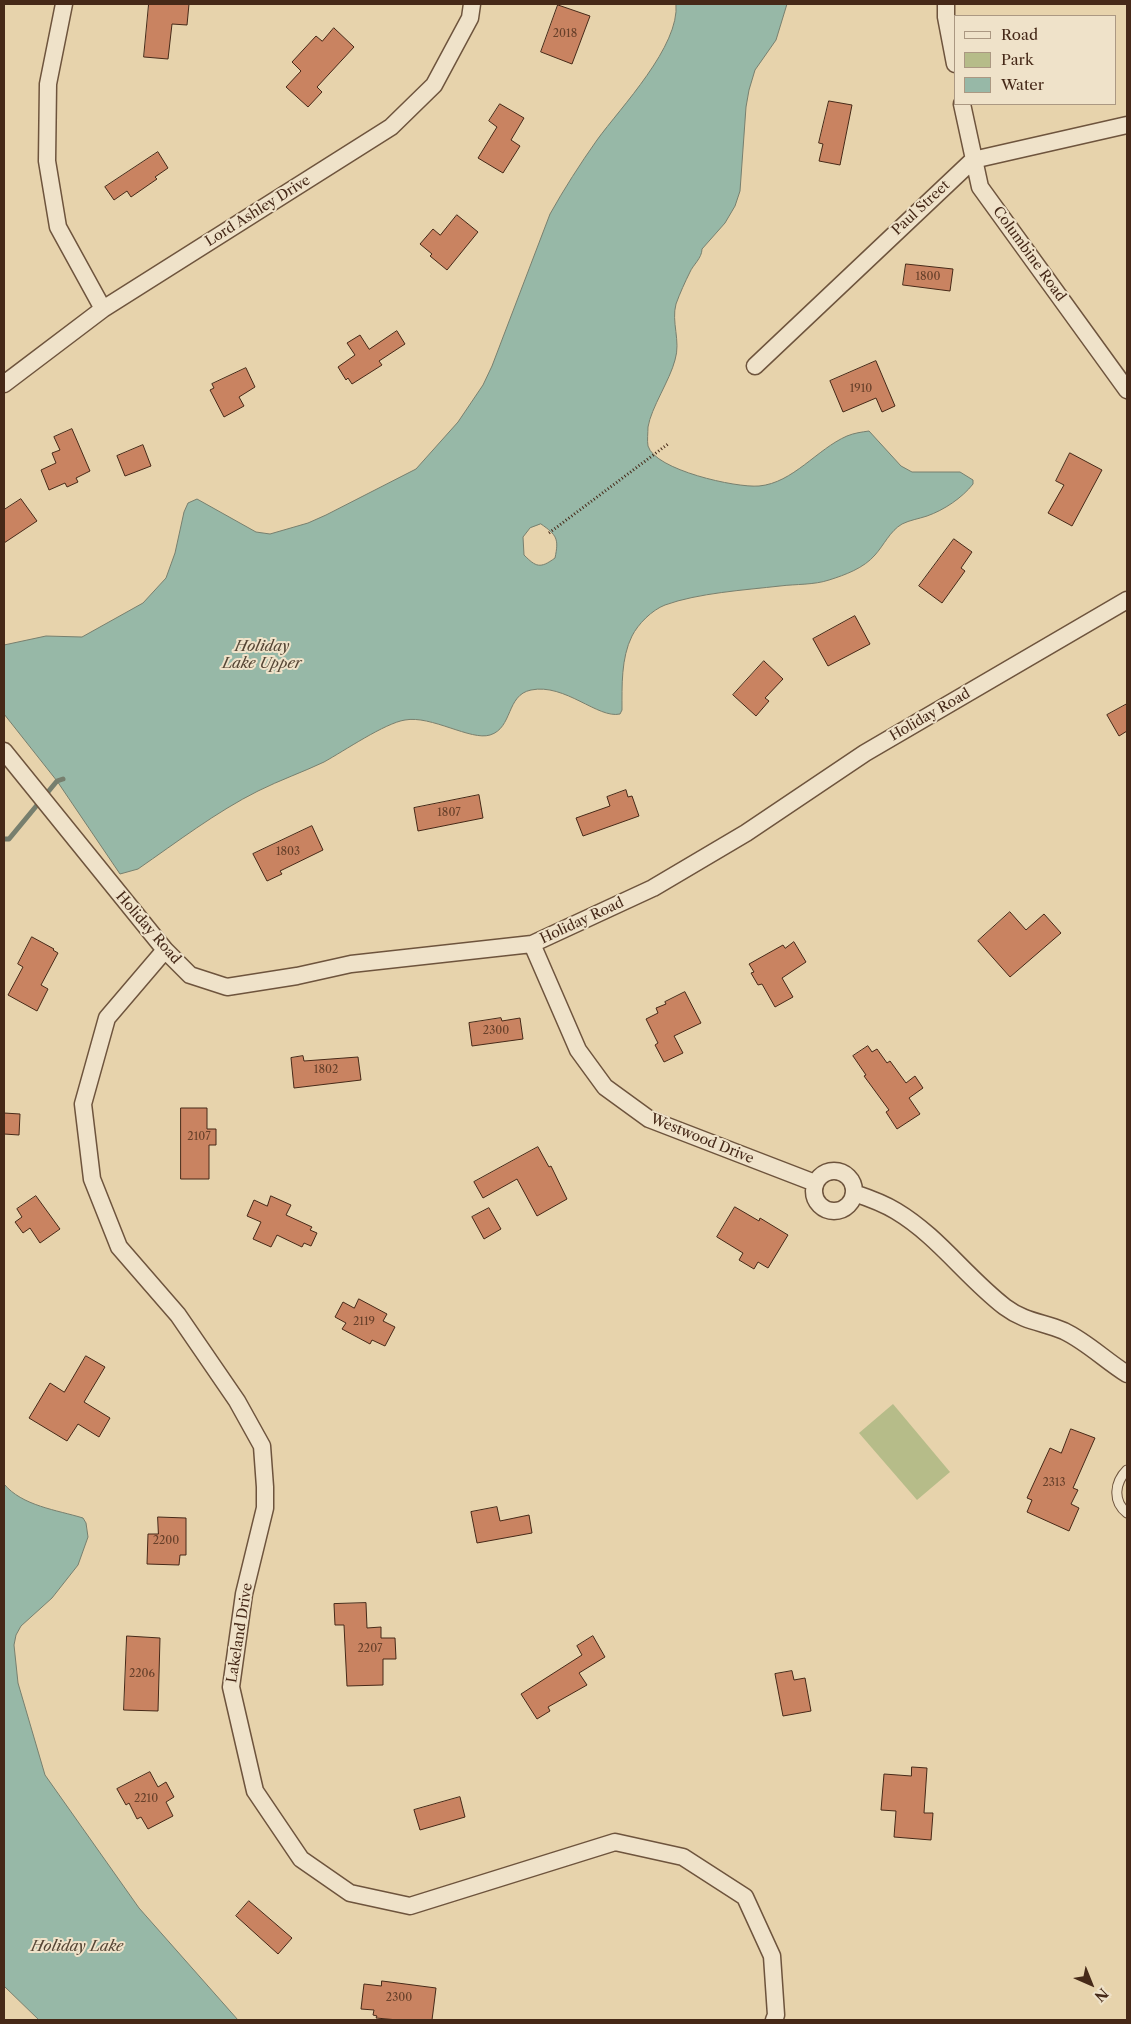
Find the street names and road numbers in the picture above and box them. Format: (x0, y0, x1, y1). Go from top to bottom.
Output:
street label: Lord Ashley Drive (202, 172, 314, 250)
street label: Paul Street (889, 177, 953, 239)
street label: Columbine Road (989, 203, 1069, 305)
street label: Holiday Road (887, 685, 973, 745)
street label: Holiday Road (112, 888, 184, 968)
street label: Holiday Road (537, 894, 627, 948)
street label: Westwood Drive (648, 1111, 756, 1167)
street label: Lakeland Drive (224, 1582, 256, 1684)

